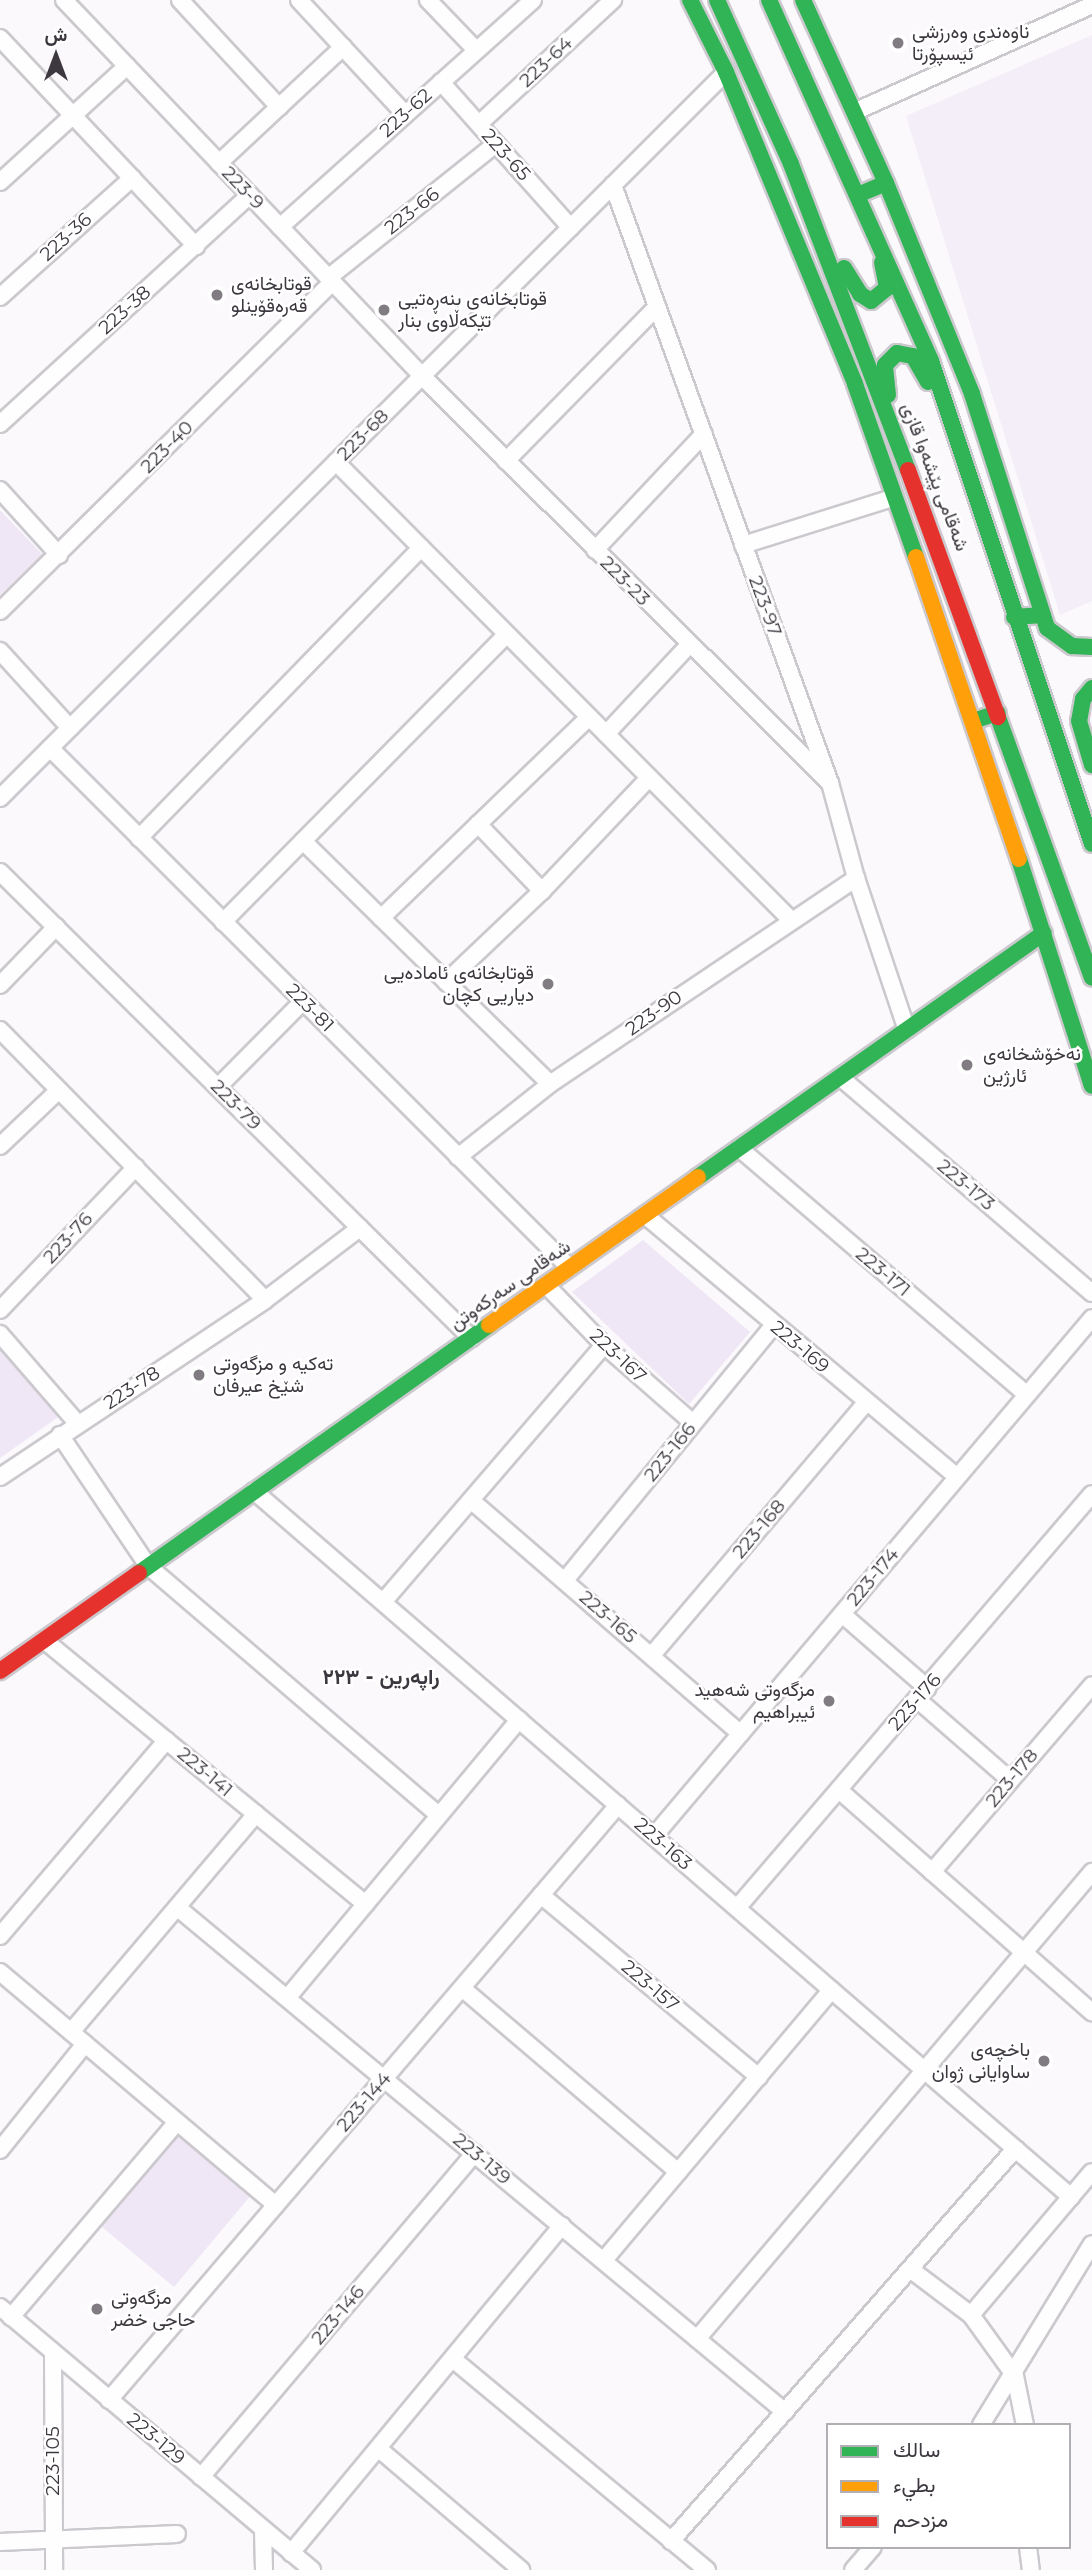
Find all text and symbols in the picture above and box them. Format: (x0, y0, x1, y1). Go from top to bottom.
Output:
north arrow (21, 21, 91, 91)
place label: ناوەندی وەرزشی ئیسپۆرتا (912, 21, 1029, 65)
text: ش (45, 23, 67, 46)
street label: 223-64 (515, 32, 577, 92)
marker: ناوەندی وەرزشی ئیسپۆرتا (890, 35, 906, 51)
street label: 223-62 (375, 84, 437, 142)
street label: 223-65 (477, 124, 535, 186)
street label: 223-9 (217, 162, 269, 214)
street label: 223-66 (380, 183, 444, 239)
street label: 223-36 (36, 208, 96, 266)
place label: قوتابخانەی قەرەقۆینلو (231, 273, 312, 317)
street label: 223-38 (94, 281, 156, 339)
marker: قوتابخانەی قەرەقۆینلو (209, 287, 225, 303)
place label: قوتابخانەی بنەڕەتیی تێکەڵاوی بنار (398, 288, 547, 332)
marker: قوتابخانەی بنەڕەتیی تێکەڵاوی بنار (376, 302, 392, 318)
street label: شەقامی پێشەوا قازی (896, 400, 974, 554)
street label: 223-68 (333, 405, 393, 465)
street label: 223-40 (136, 416, 198, 478)
street label: 223-23 (595, 551, 655, 611)
street label: 223-97 (744, 573, 786, 639)
place label: قوتابخانەی ئامادەیی دیاریی کچان (384, 962, 534, 1006)
marker: قوتابخانەی ئامادەیی دیاریی کچان (540, 976, 556, 992)
street label: 223-81 (281, 979, 339, 1037)
street label: 223-90 (621, 985, 687, 1041)
place label: نەخۆشخانەی ئارژین (983, 1043, 1081, 1087)
marker: نەخۆشخانەی ئارژین (957, 1055, 977, 1075)
street label: 223-79 (206, 1075, 266, 1135)
street label: 223-173 (933, 1154, 999, 1216)
street label: 223-76 (39, 1208, 97, 1268)
street label: شەقامی سەرکەوتن (445, 1235, 575, 1335)
street label: 223-171 (851, 1243, 915, 1301)
street label: 223-169 (766, 1316, 834, 1378)
street label: 223-167 (585, 1324, 651, 1388)
place label: تەکیە و مزگەوتی شێخ عیرفان (213, 1353, 333, 1397)
street label: 223-78 (100, 1361, 164, 1415)
marker: تەکیە و مزگەوتی شێخ عیرفان (191, 1367, 207, 1383)
street label: 223-166 (639, 1418, 701, 1486)
street label: 223-168 (728, 1495, 790, 1563)
street label: 223-174 (842, 1543, 904, 1611)
street label: 223-165 (575, 1586, 641, 1648)
district label: راپەرین - ٢٢٣ (322, 1664, 440, 1690)
street label: 223-176 (884, 1669, 946, 1735)
place label: مزگەوتی شەهید ئیبراهیم (694, 1679, 815, 1723)
marker: مزگەوتی شەهید ئیبراهیم (821, 1693, 837, 1709)
street label: 223-141 (173, 1742, 237, 1802)
street label: 223-178 (981, 1744, 1043, 1812)
street label: 223-163 (630, 1813, 696, 1875)
street label: 223-157 (617, 1955, 683, 2017)
place label: باخچەی ساوایانی ژوان (932, 2039, 1030, 2083)
marker: باخچەی ساوایانی ژوان (1036, 2053, 1052, 2069)
street label: 223-144 (332, 2068, 396, 2136)
street label: 223-139 (448, 2128, 516, 2190)
street label: 223-146 (307, 2281, 369, 2349)
place label: مزگه‌وتی حاجی خضر (111, 2287, 195, 2331)
marker: مزگه‌وتی حاجی خضر (89, 2301, 105, 2317)
street label: 223-129 (122, 2408, 190, 2470)
legend (826, 2423, 1071, 2549)
street label: 223-105 (42, 2426, 64, 2496)
text: سالك (893, 2437, 940, 2462)
text: بطيء (893, 2472, 936, 2497)
text: مزدحم (893, 2507, 948, 2532)

